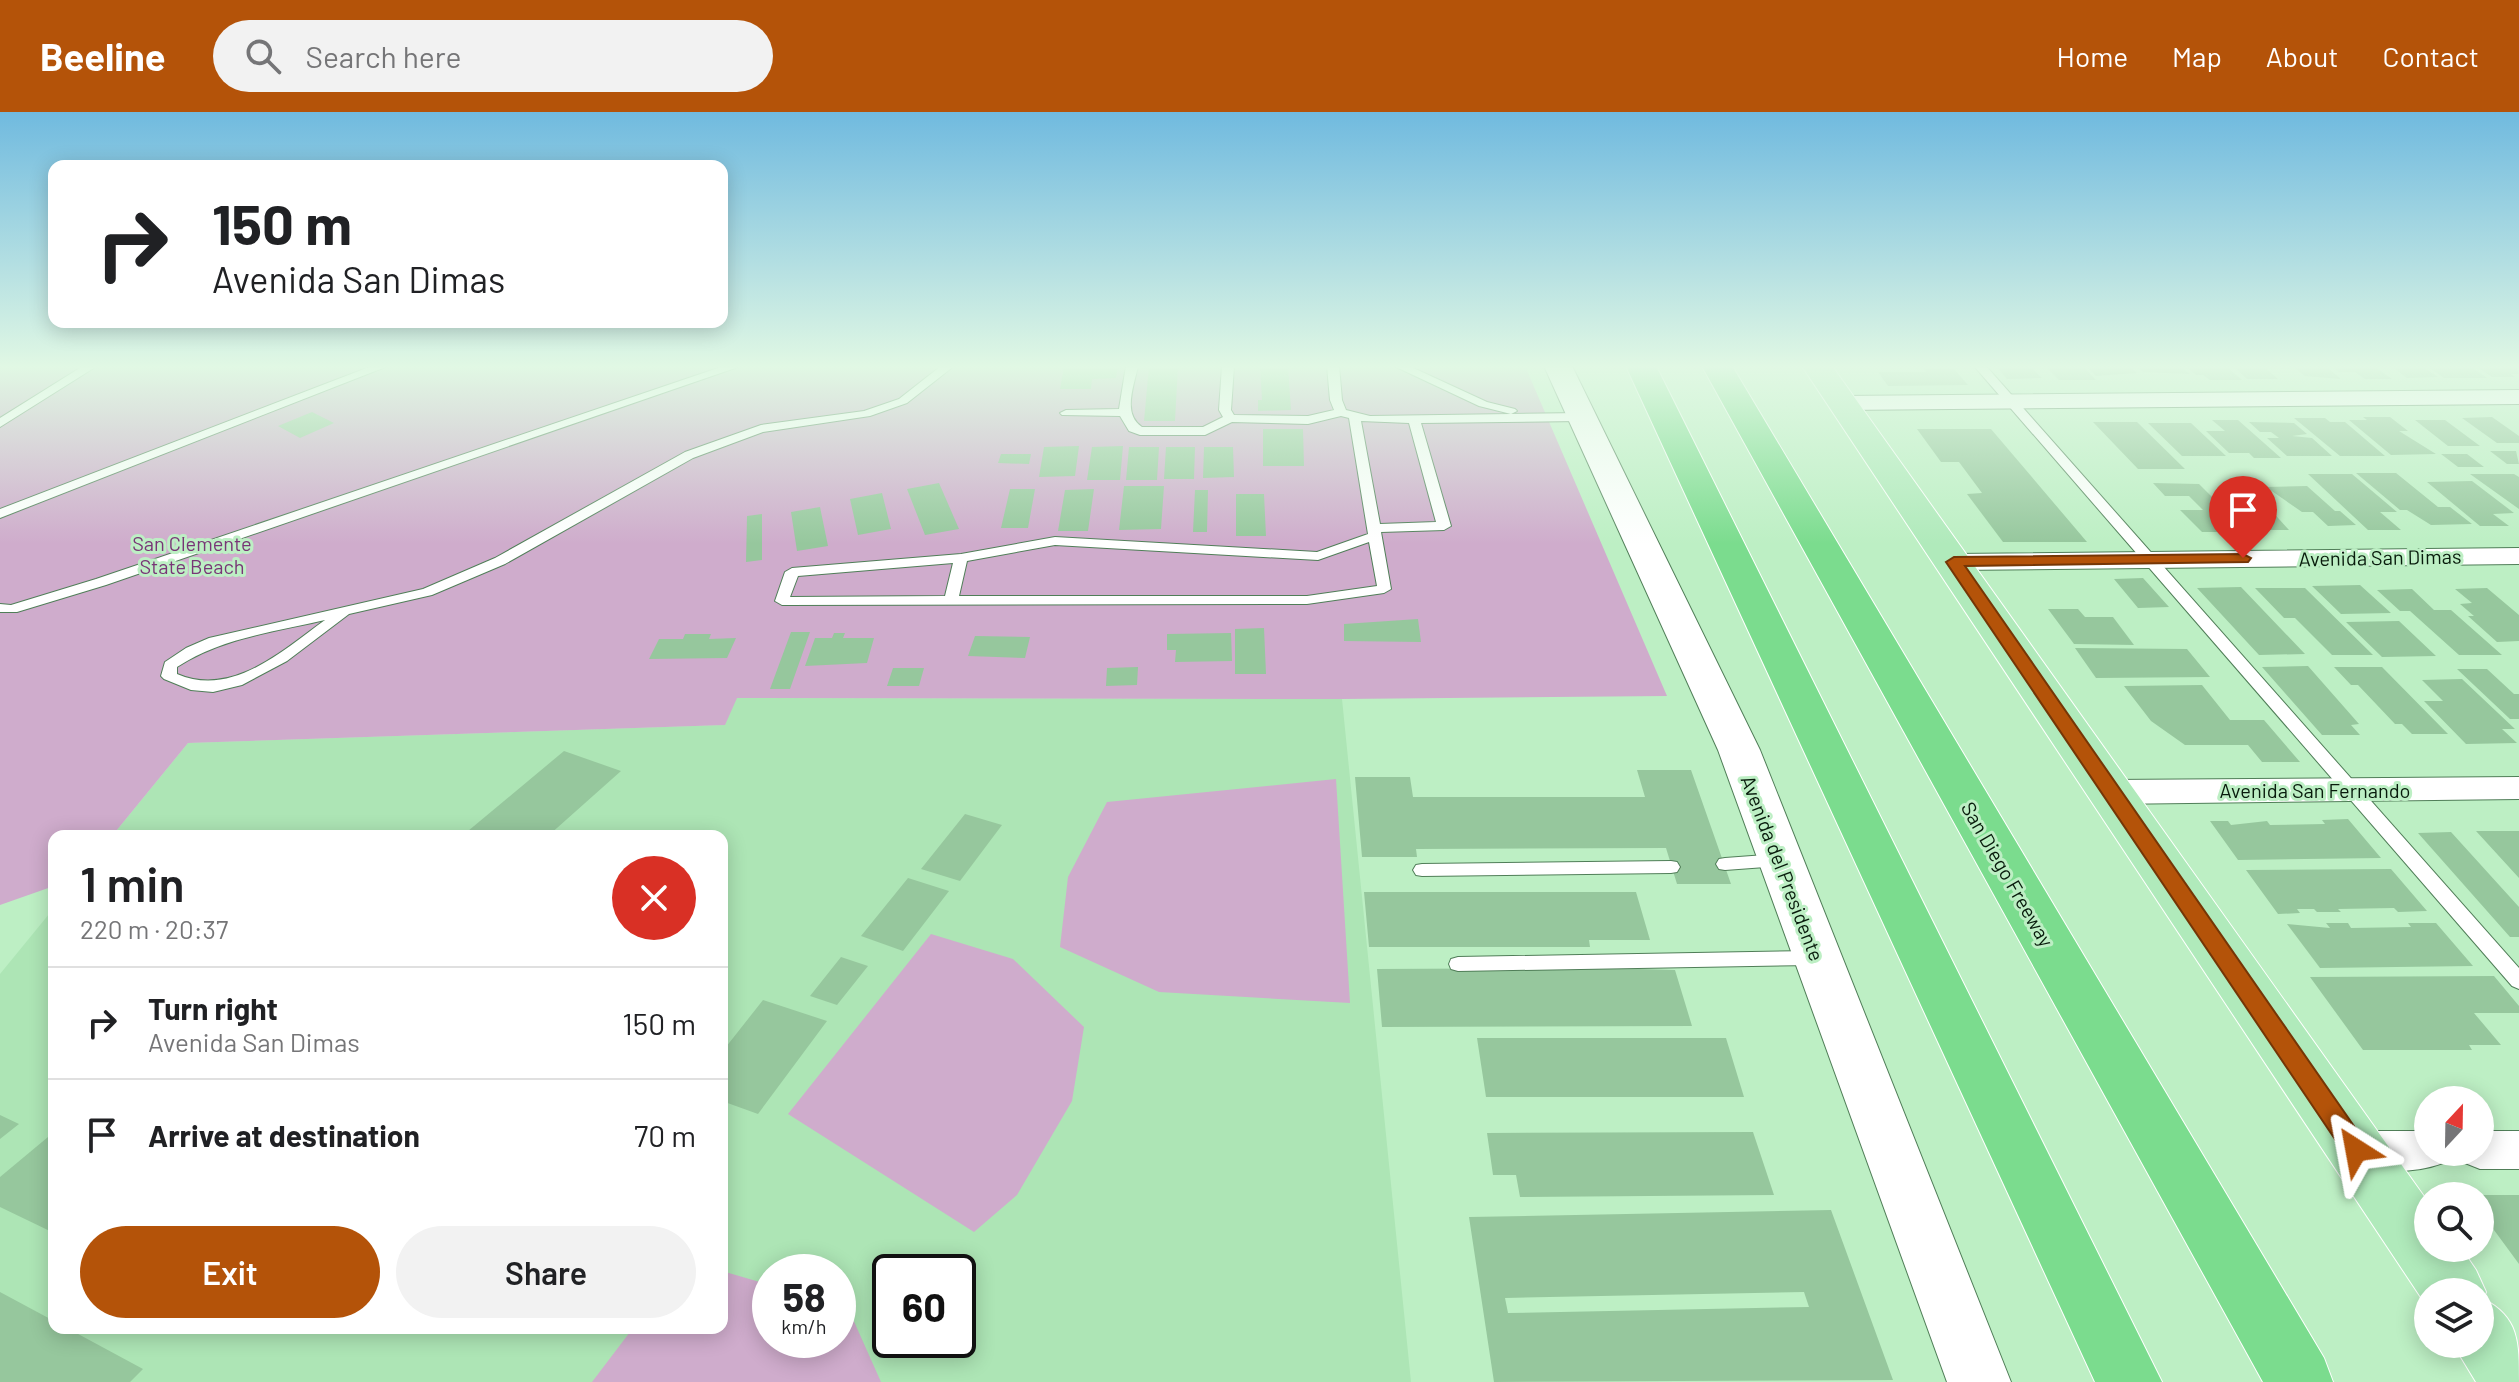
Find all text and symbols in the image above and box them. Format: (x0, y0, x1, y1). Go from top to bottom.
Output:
search box (213, 20, 773, 92)
text: Beeline (40, 33, 165, 79)
icon: search (241, 34, 285, 78)
text: Search here (305, 38, 461, 74)
text: Home (2057, 39, 2128, 73)
text: Map (2172, 39, 2222, 73)
text: About (2266, 39, 2338, 73)
text: Contact (2382, 39, 2479, 73)
text: 150 m (212, 189, 352, 256)
icon: right (80, 192, 184, 296)
text: Avenida San Dimas (212, 257, 505, 300)
pin (2209, 476, 2277, 558)
icon: arrive (2221, 488, 2265, 532)
park label: San Clemente State Beach (132, 531, 252, 578)
street label: Avenida San Dimas (2298, 544, 2462, 570)
street label: Avenida del Presidente (1737, 772, 1829, 964)
street label: Avenida San Fernando (2219, 778, 2411, 802)
street label: San Diego Freeway (1957, 797, 2059, 951)
text: 1 min (80, 854, 185, 912)
button: close (612, 856, 696, 940)
text: 220 m · 20:37 (80, 913, 228, 944)
text: Turn right (148, 990, 278, 1026)
icon: right (80, 1001, 124, 1045)
text: 150 m (622, 1005, 696, 1041)
text: Avenida San Dimas (148, 1026, 360, 1057)
north arrow (2414, 1086, 2494, 1166)
map controls (2414, 1086, 2494, 1358)
position arrow (2314, 1108, 2398, 1192)
icon: arrive (80, 1113, 124, 1157)
text: Arrive at destination (148, 1117, 420, 1153)
text: 70 m (634, 1117, 696, 1153)
button: search (2414, 1182, 2494, 1262)
button: Exit (80, 1226, 380, 1318)
button: Share (396, 1226, 696, 1318)
speed limit sign: 60 (872, 1254, 976, 1358)
text: 58 (782, 1272, 826, 1320)
button: layers (2414, 1278, 2494, 1358)
text: km/h (781, 1314, 827, 1338)

